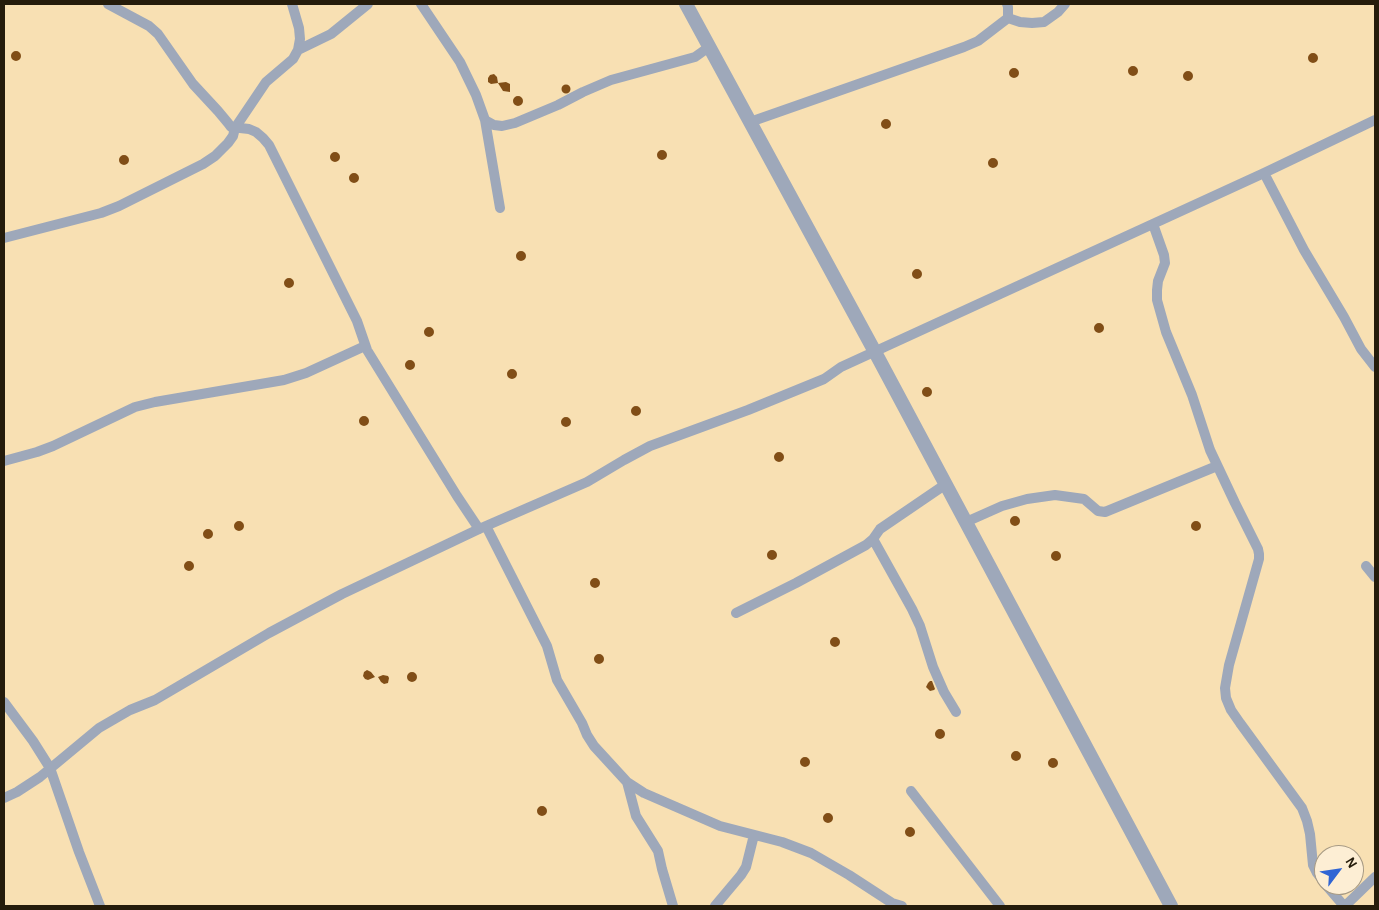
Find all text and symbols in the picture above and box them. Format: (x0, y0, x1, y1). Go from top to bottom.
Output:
north arrow (1314, 845, 1364, 895)
text: N (1342, 855, 1360, 871)

